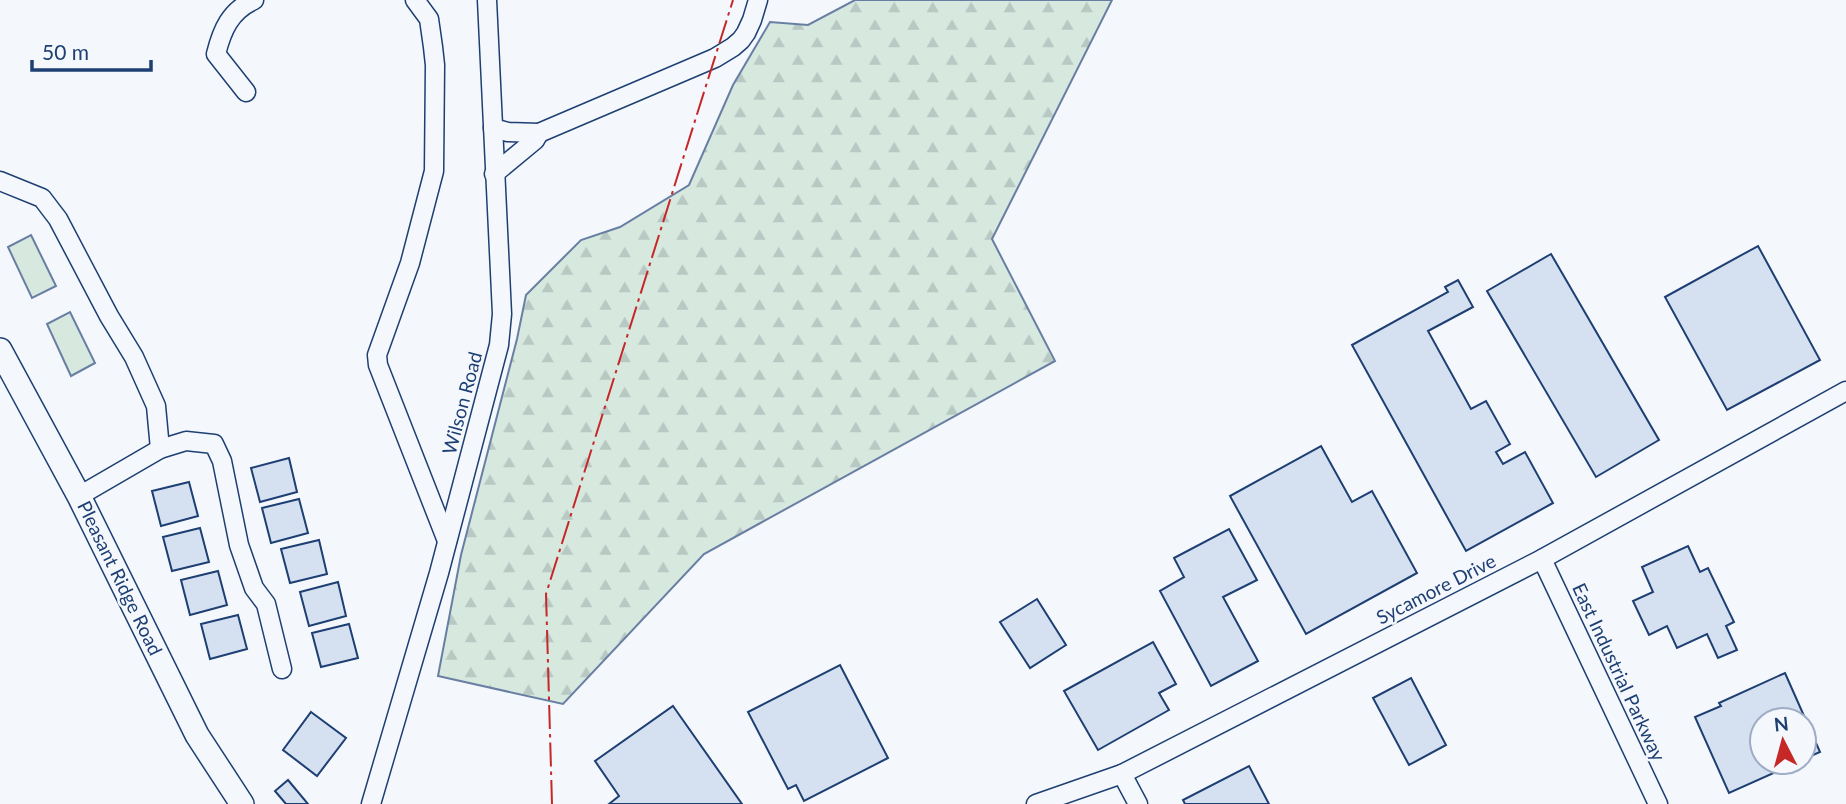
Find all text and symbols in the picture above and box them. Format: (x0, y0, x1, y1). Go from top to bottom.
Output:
scale bar (32, 28, 150, 72)
text: 50 m (42, 39, 89, 64)
street label: Wilson Road (437, 349, 486, 457)
street label: Pleasant Ridge Road (73, 497, 168, 659)
street label: Sycamore Drive (1372, 549, 1499, 629)
street label: East Industrial Parkway (1568, 579, 1671, 764)
north arrow (1748, 706, 1818, 776)
text: N (1773, 711, 1790, 736)

